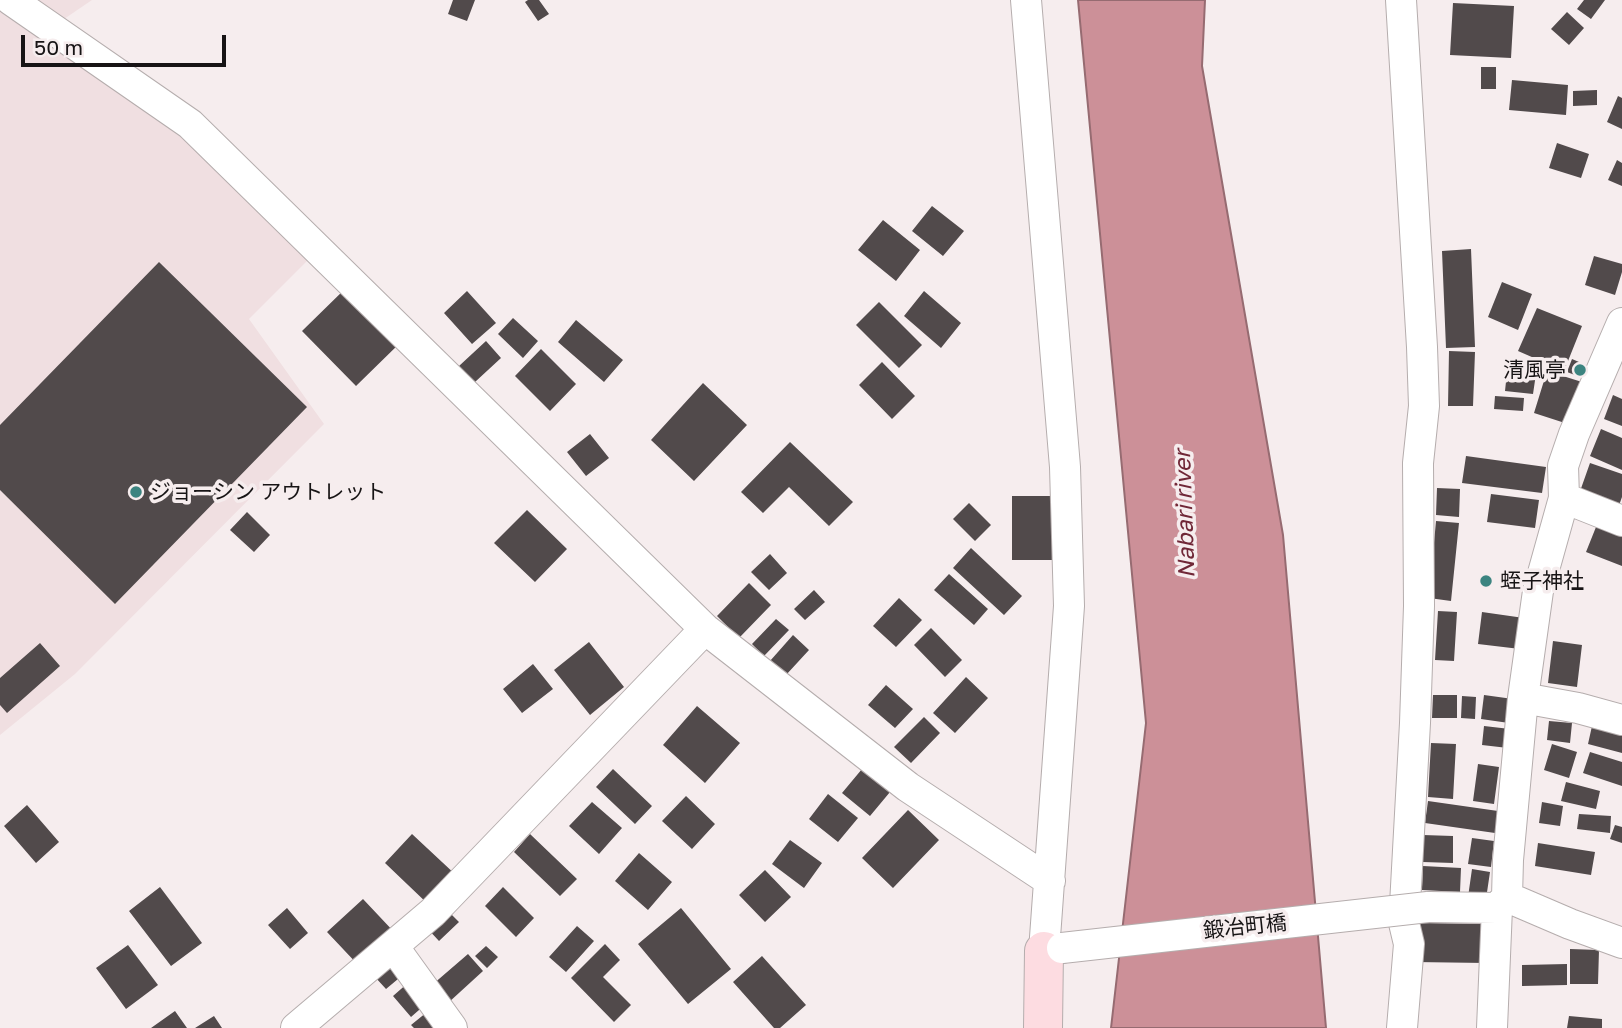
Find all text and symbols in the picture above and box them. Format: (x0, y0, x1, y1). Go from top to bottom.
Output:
scale bar (24, 21, 229, 65)
text: 50 m (34, 34, 83, 60)
place label: 清風亭 (1503, 357, 1566, 383)
marker: 清風亭 (1572, 362, 1588, 378)
water label: Nabari river (1169, 449, 1201, 579)
place label: ジョーシン アウトレット (150, 479, 386, 505)
marker: ジョーシン アウトレット (128, 484, 144, 500)
place label: 蛭子神社 (1500, 568, 1584, 594)
marker: 蛭子神社 (1478, 573, 1494, 589)
street label: 鍛冶町橋 (1202, 910, 1288, 944)

